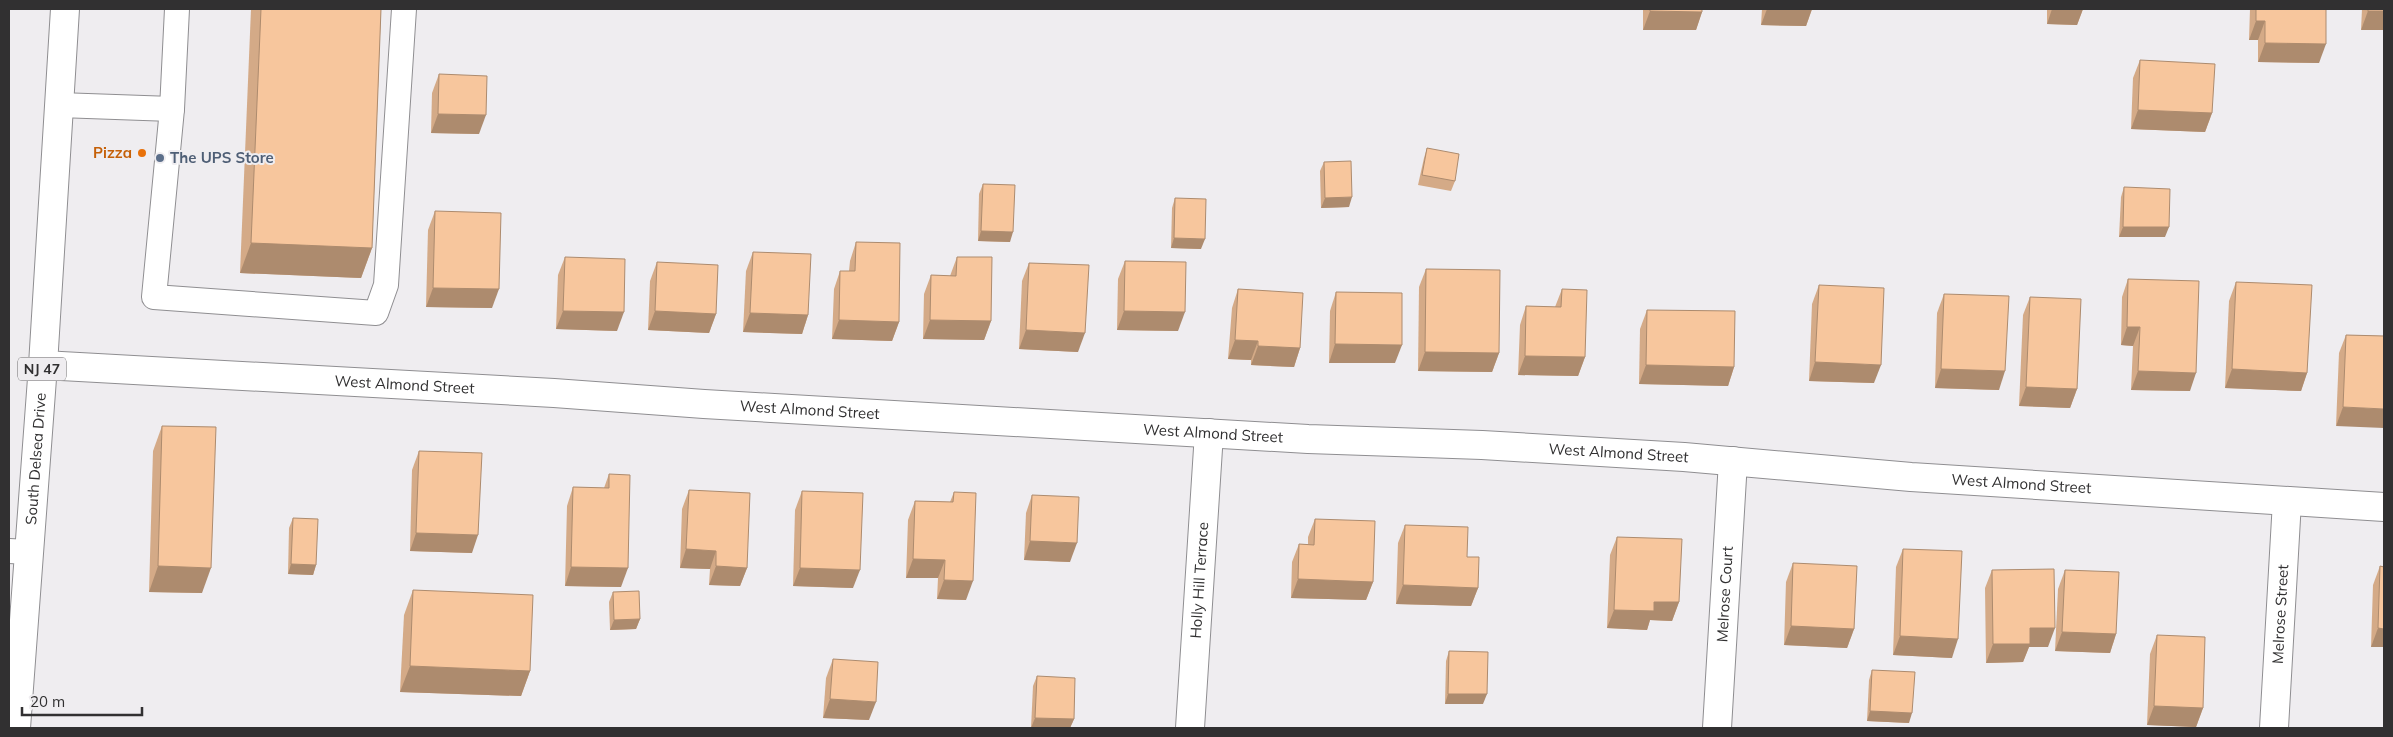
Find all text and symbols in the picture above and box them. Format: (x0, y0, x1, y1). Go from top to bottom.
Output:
place label: Pizza (93, 143, 132, 162)
marker: Pizza (136, 147, 148, 159)
place label: The UPS Store (170, 148, 274, 167)
marker: The UPS Store (154, 152, 166, 164)
road number: NJ 47 (18, 358, 66, 380)
street label: West Almond Street (334, 371, 475, 398)
street label: South Delsea Drive (21, 392, 50, 525)
street label: West Almond Street (739, 396, 880, 423)
street label: West Almond Street (1142, 419, 1284, 447)
street label: West Almond Street (1548, 439, 1689, 466)
street label: West Almond Street (1951, 470, 2092, 497)
street label: Holly Hill Terrace (1186, 521, 1212, 639)
street label: Melrose Court (1712, 546, 1737, 643)
street label: Melrose Street (2268, 564, 2292, 664)
scale bar (22, 684, 142, 716)
text: 20 m (30, 692, 65, 711)

